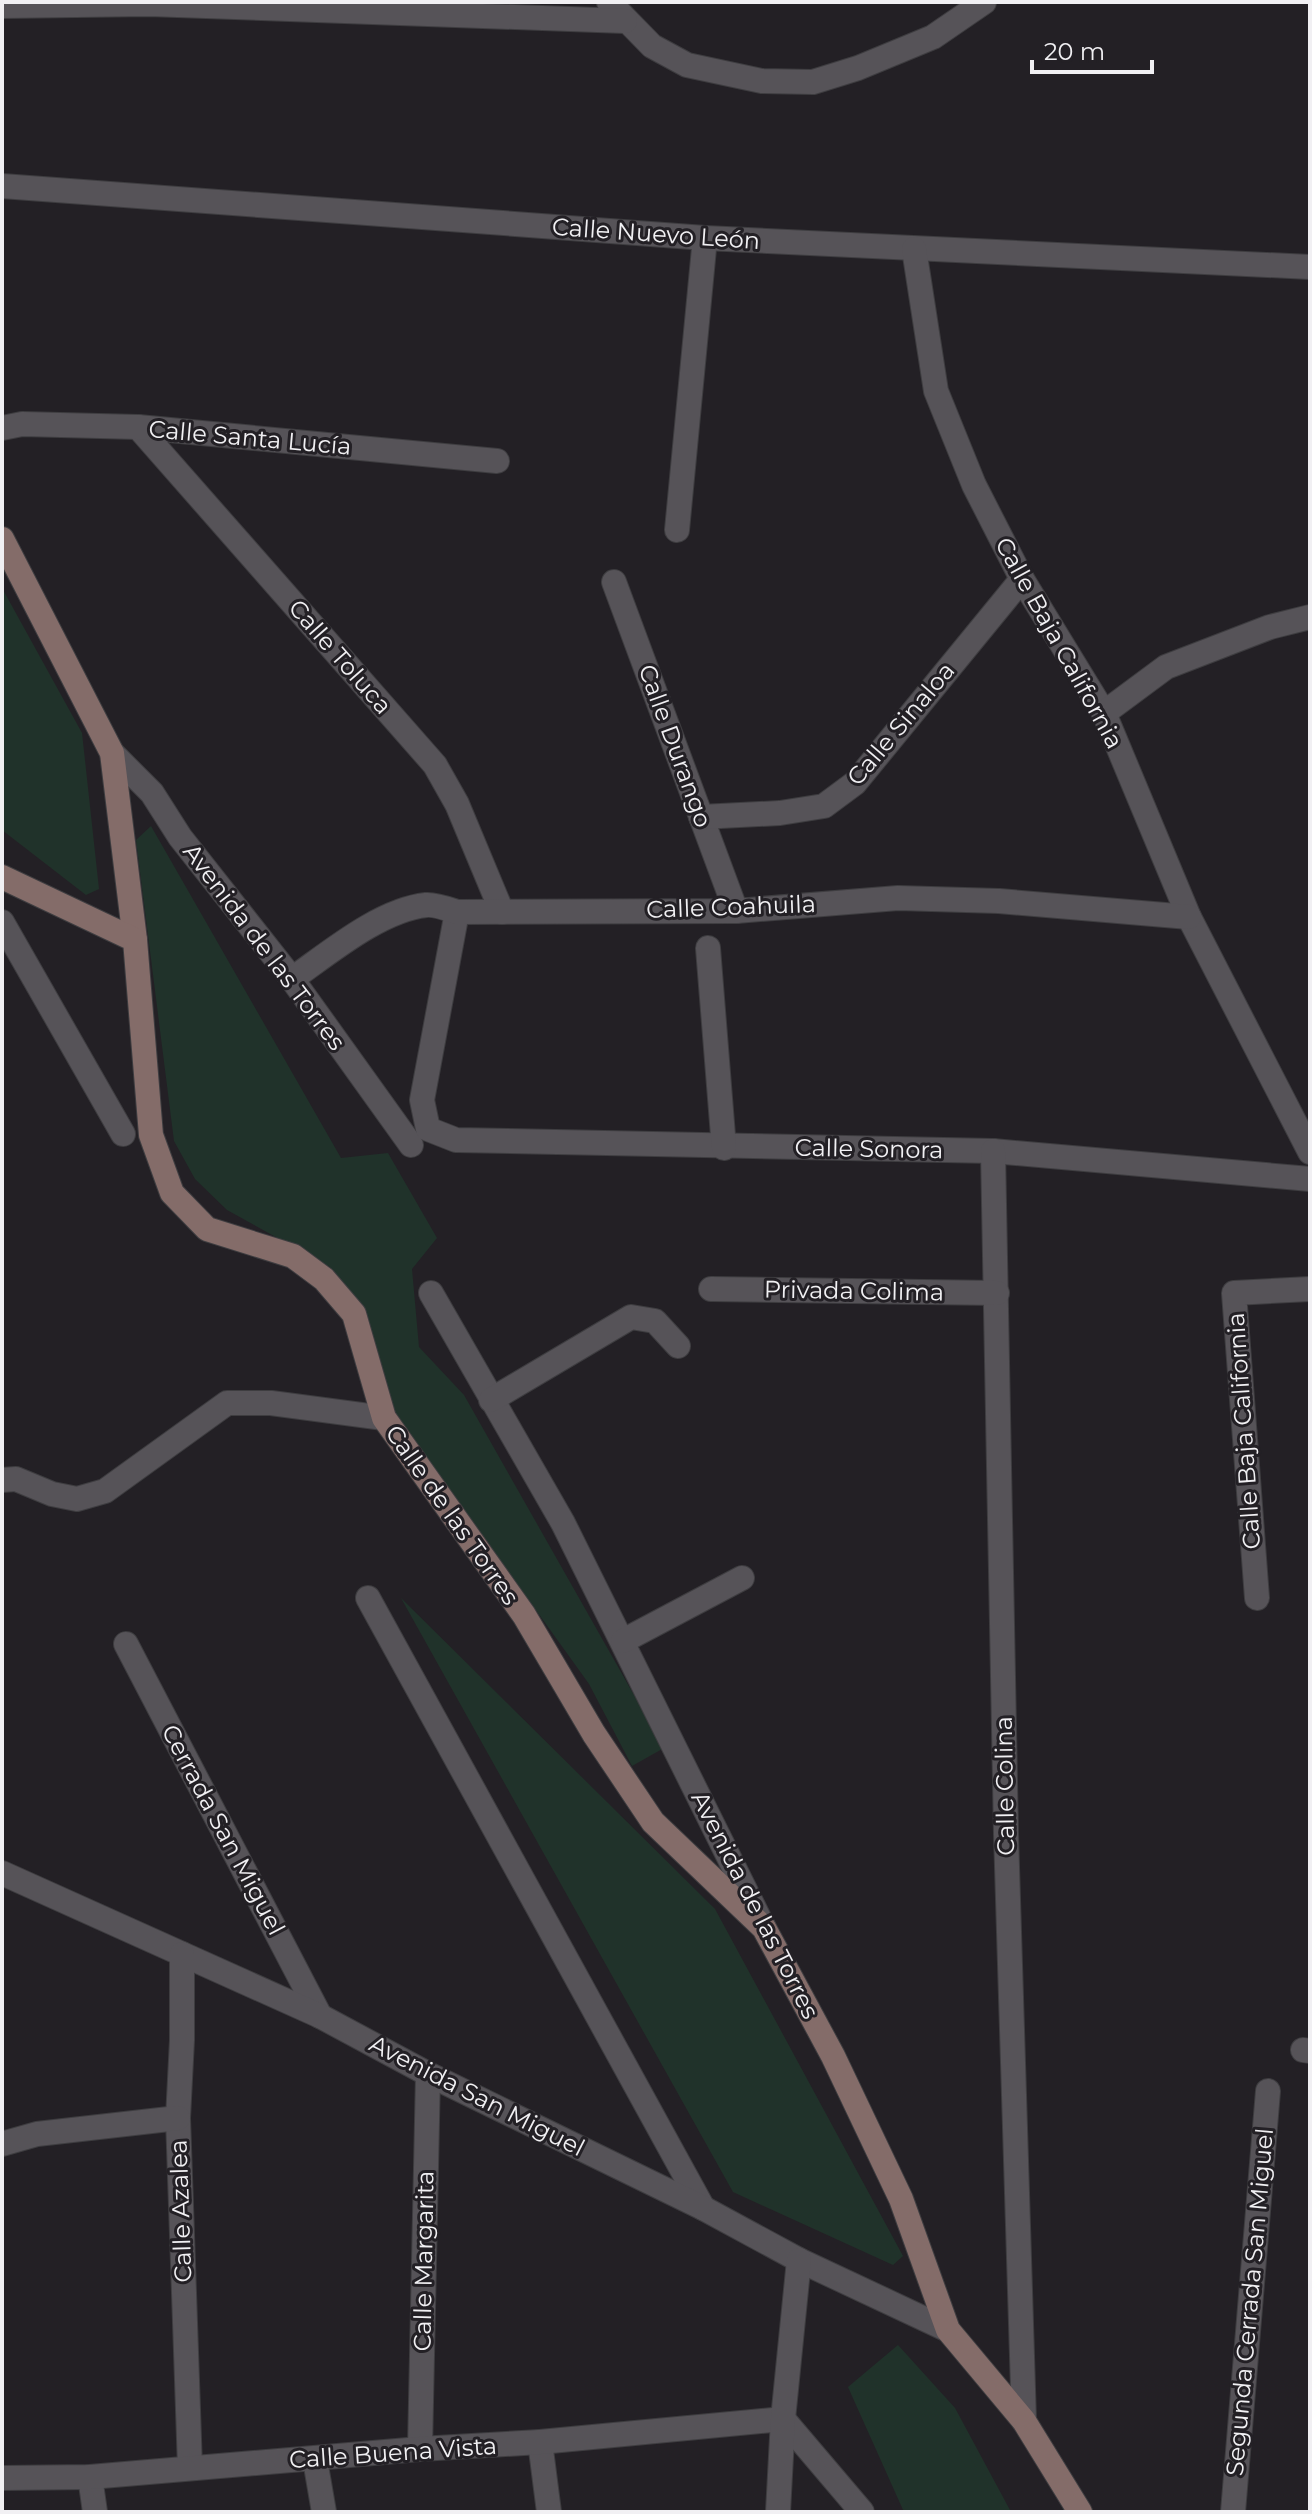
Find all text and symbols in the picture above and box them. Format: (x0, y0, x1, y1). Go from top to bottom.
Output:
scale bar (1032, 24, 1152, 74)
text: 20 m (1044, 37, 1105, 66)
street label: Calle Nuevo León (551, 212, 761, 255)
street label: Calle Santa Lucía (147, 414, 353, 461)
street label: Calle Baja California (989, 532, 1130, 753)
street label: Calle Toluca (283, 593, 398, 720)
street label: Calle Sinaloa (841, 656, 961, 791)
street label: Calle Durango (633, 660, 718, 831)
street label: Avenida de las Torres (177, 838, 352, 1056)
street label: Calle Coahuila (646, 889, 816, 924)
street label: Calle Sonora (794, 1133, 944, 1164)
street label: Privada Colima (764, 1274, 944, 1307)
street label: Calle Baja California (1221, 1312, 1266, 1550)
street label: Calle de las Torres (379, 1419, 525, 1610)
street label: Calle Colina (989, 1716, 1020, 1856)
street label: Cerrada San Miguel (156, 1720, 291, 1940)
street label: Avenida de las Torres (685, 1786, 825, 2023)
street label: Avenida San Miguel (365, 2029, 590, 2162)
street label: Segunda Cerrada San Miguel (1220, 2127, 1279, 2477)
street label: Calle Azalea (164, 2139, 197, 2283)
street label: Calle Margarita (407, 2170, 440, 2352)
street label: Calle Buena Vista (288, 2431, 498, 2474)

